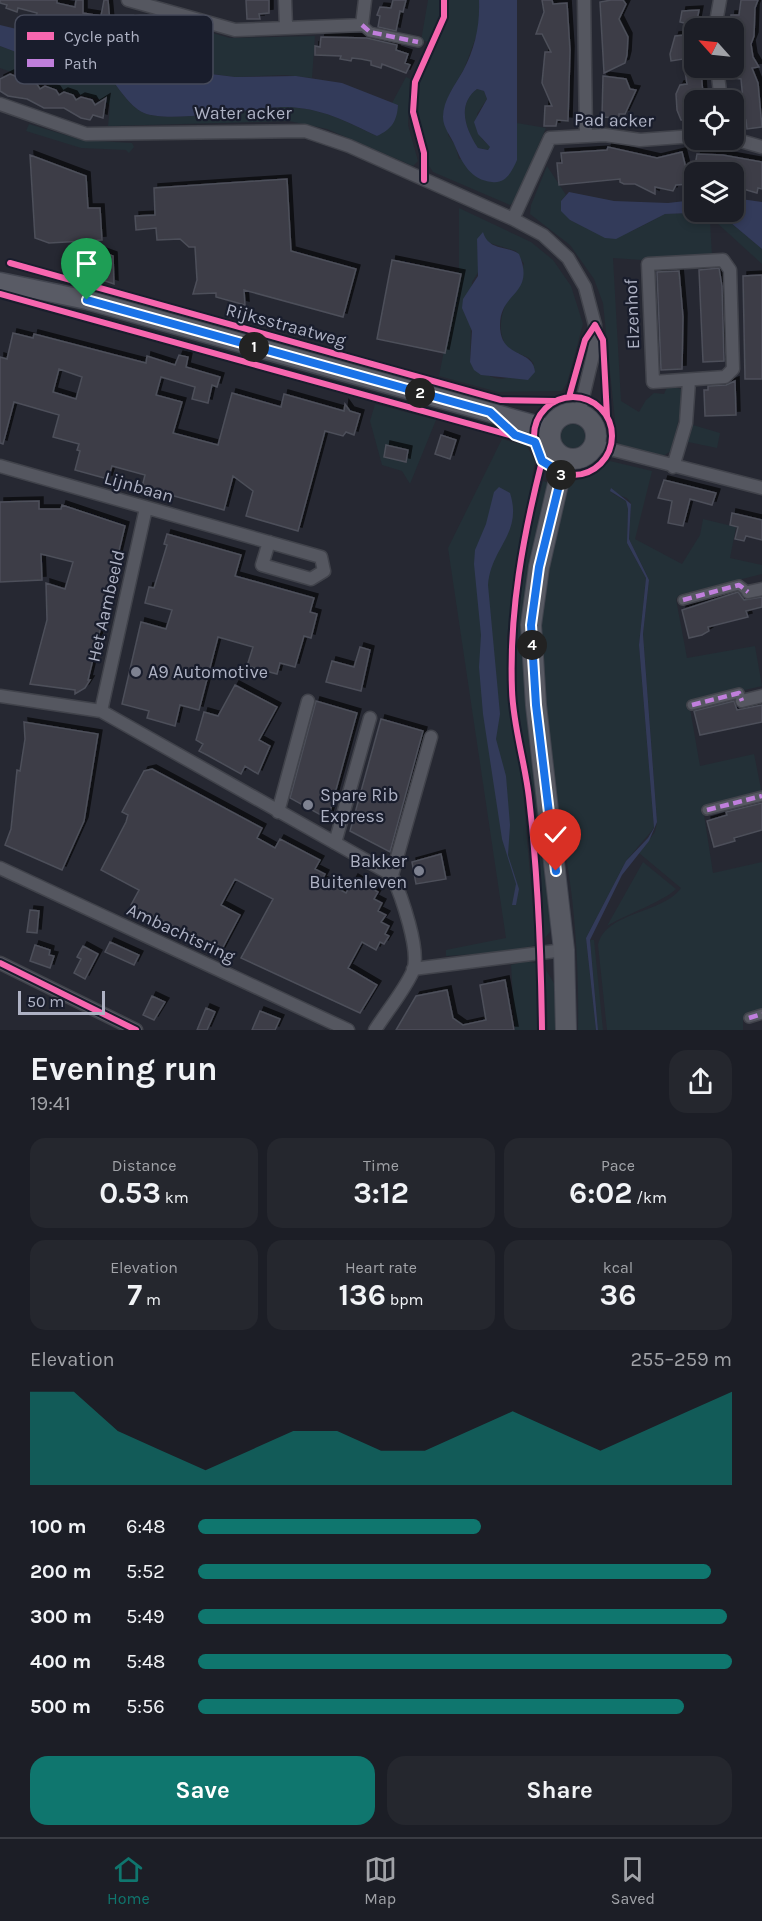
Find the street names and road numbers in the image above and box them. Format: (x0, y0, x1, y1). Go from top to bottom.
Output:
street label: Water acker (194, 102, 292, 124)
street label: Pad acker (574, 108, 655, 132)
street label: Elzenhof (620, 277, 644, 350)
street label: Rijksstraatweg (224, 298, 348, 352)
street label: Lijnbaan (102, 467, 176, 507)
street label: Het Aambeeld (82, 548, 130, 664)
street label: Ambachtsring (123, 898, 239, 968)

